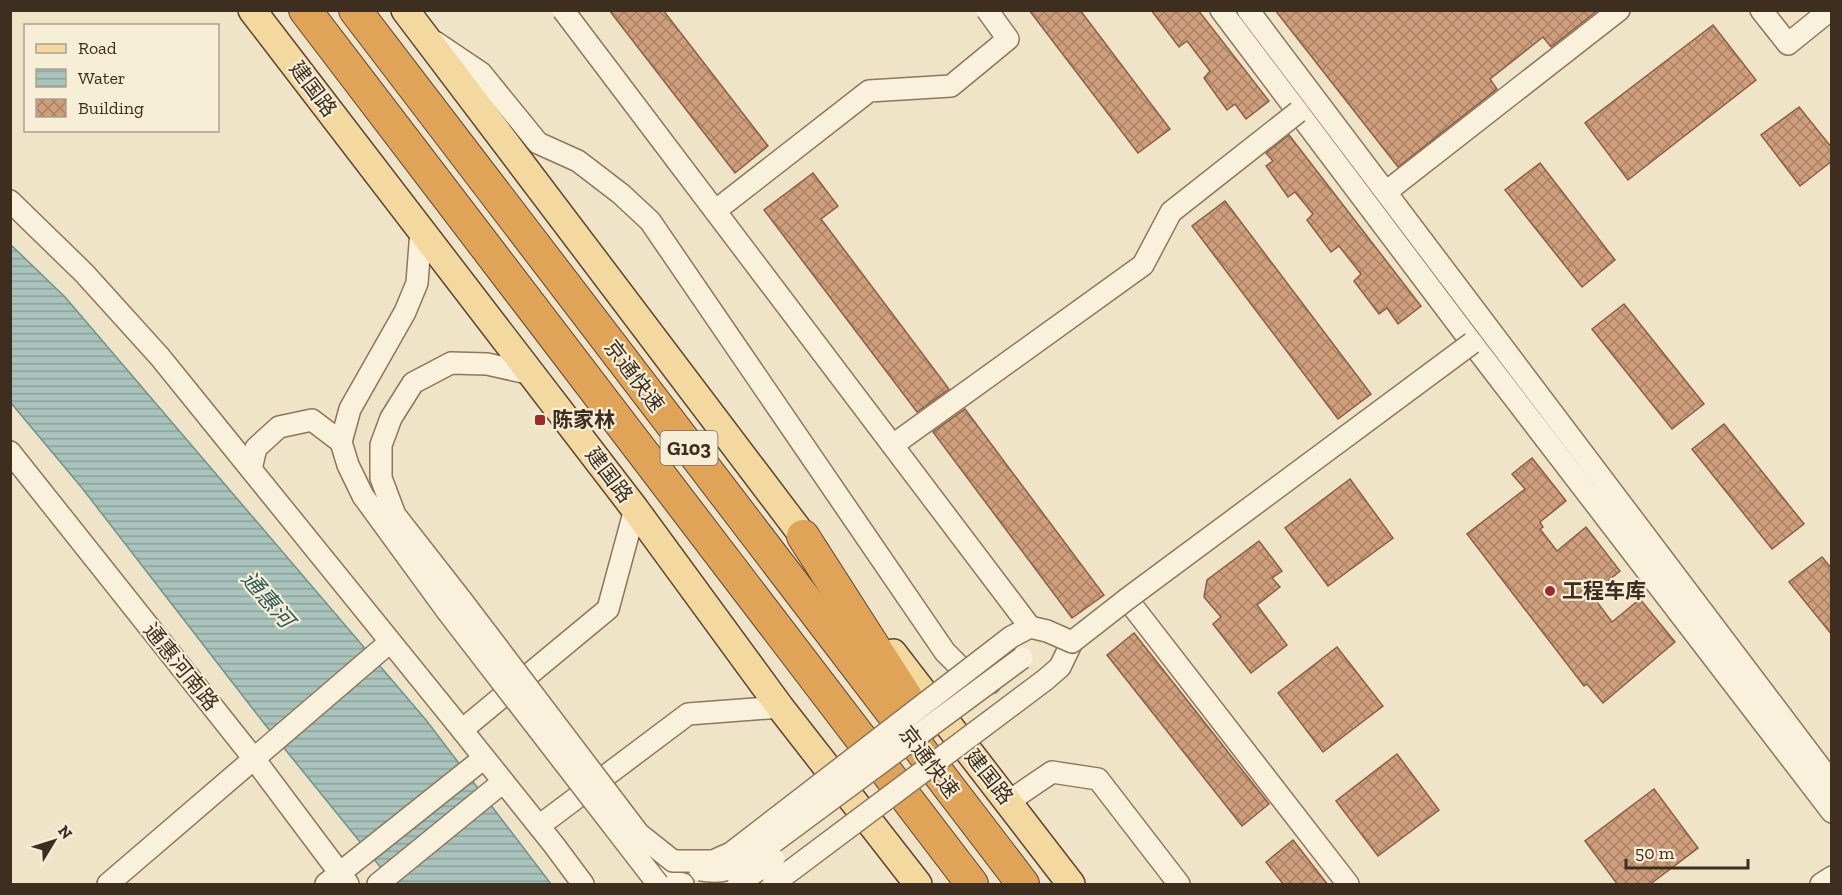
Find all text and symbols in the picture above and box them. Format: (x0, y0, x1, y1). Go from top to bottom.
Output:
legend (24, 24, 219, 132)
text: Road (78, 37, 117, 59)
street label: 建国路 (284, 56, 342, 121)
text: Water (78, 67, 125, 89)
text: Building (78, 97, 144, 119)
street label: 京通快速 (599, 335, 670, 417)
place label: 陈家林 (552, 407, 615, 432)
marker: 陈家林 (533, 413, 547, 427)
road number: G103 (660, 431, 718, 465)
street label: 建国路 (580, 442, 638, 507)
water label: 通惠河 (236, 566, 302, 636)
place label: 工程车库 (1562, 578, 1646, 603)
marker: 工程车库 (1543, 584, 1557, 598)
street label: 通惠河南路 (139, 618, 224, 715)
street label: 京通快速 (894, 721, 965, 803)
street label: 建国路 (960, 744, 1019, 809)
north arrow (24, 811, 84, 871)
text: N (54, 821, 77, 843)
scale bar (1626, 832, 1748, 870)
text: 50 m (1635, 842, 1675, 864)

